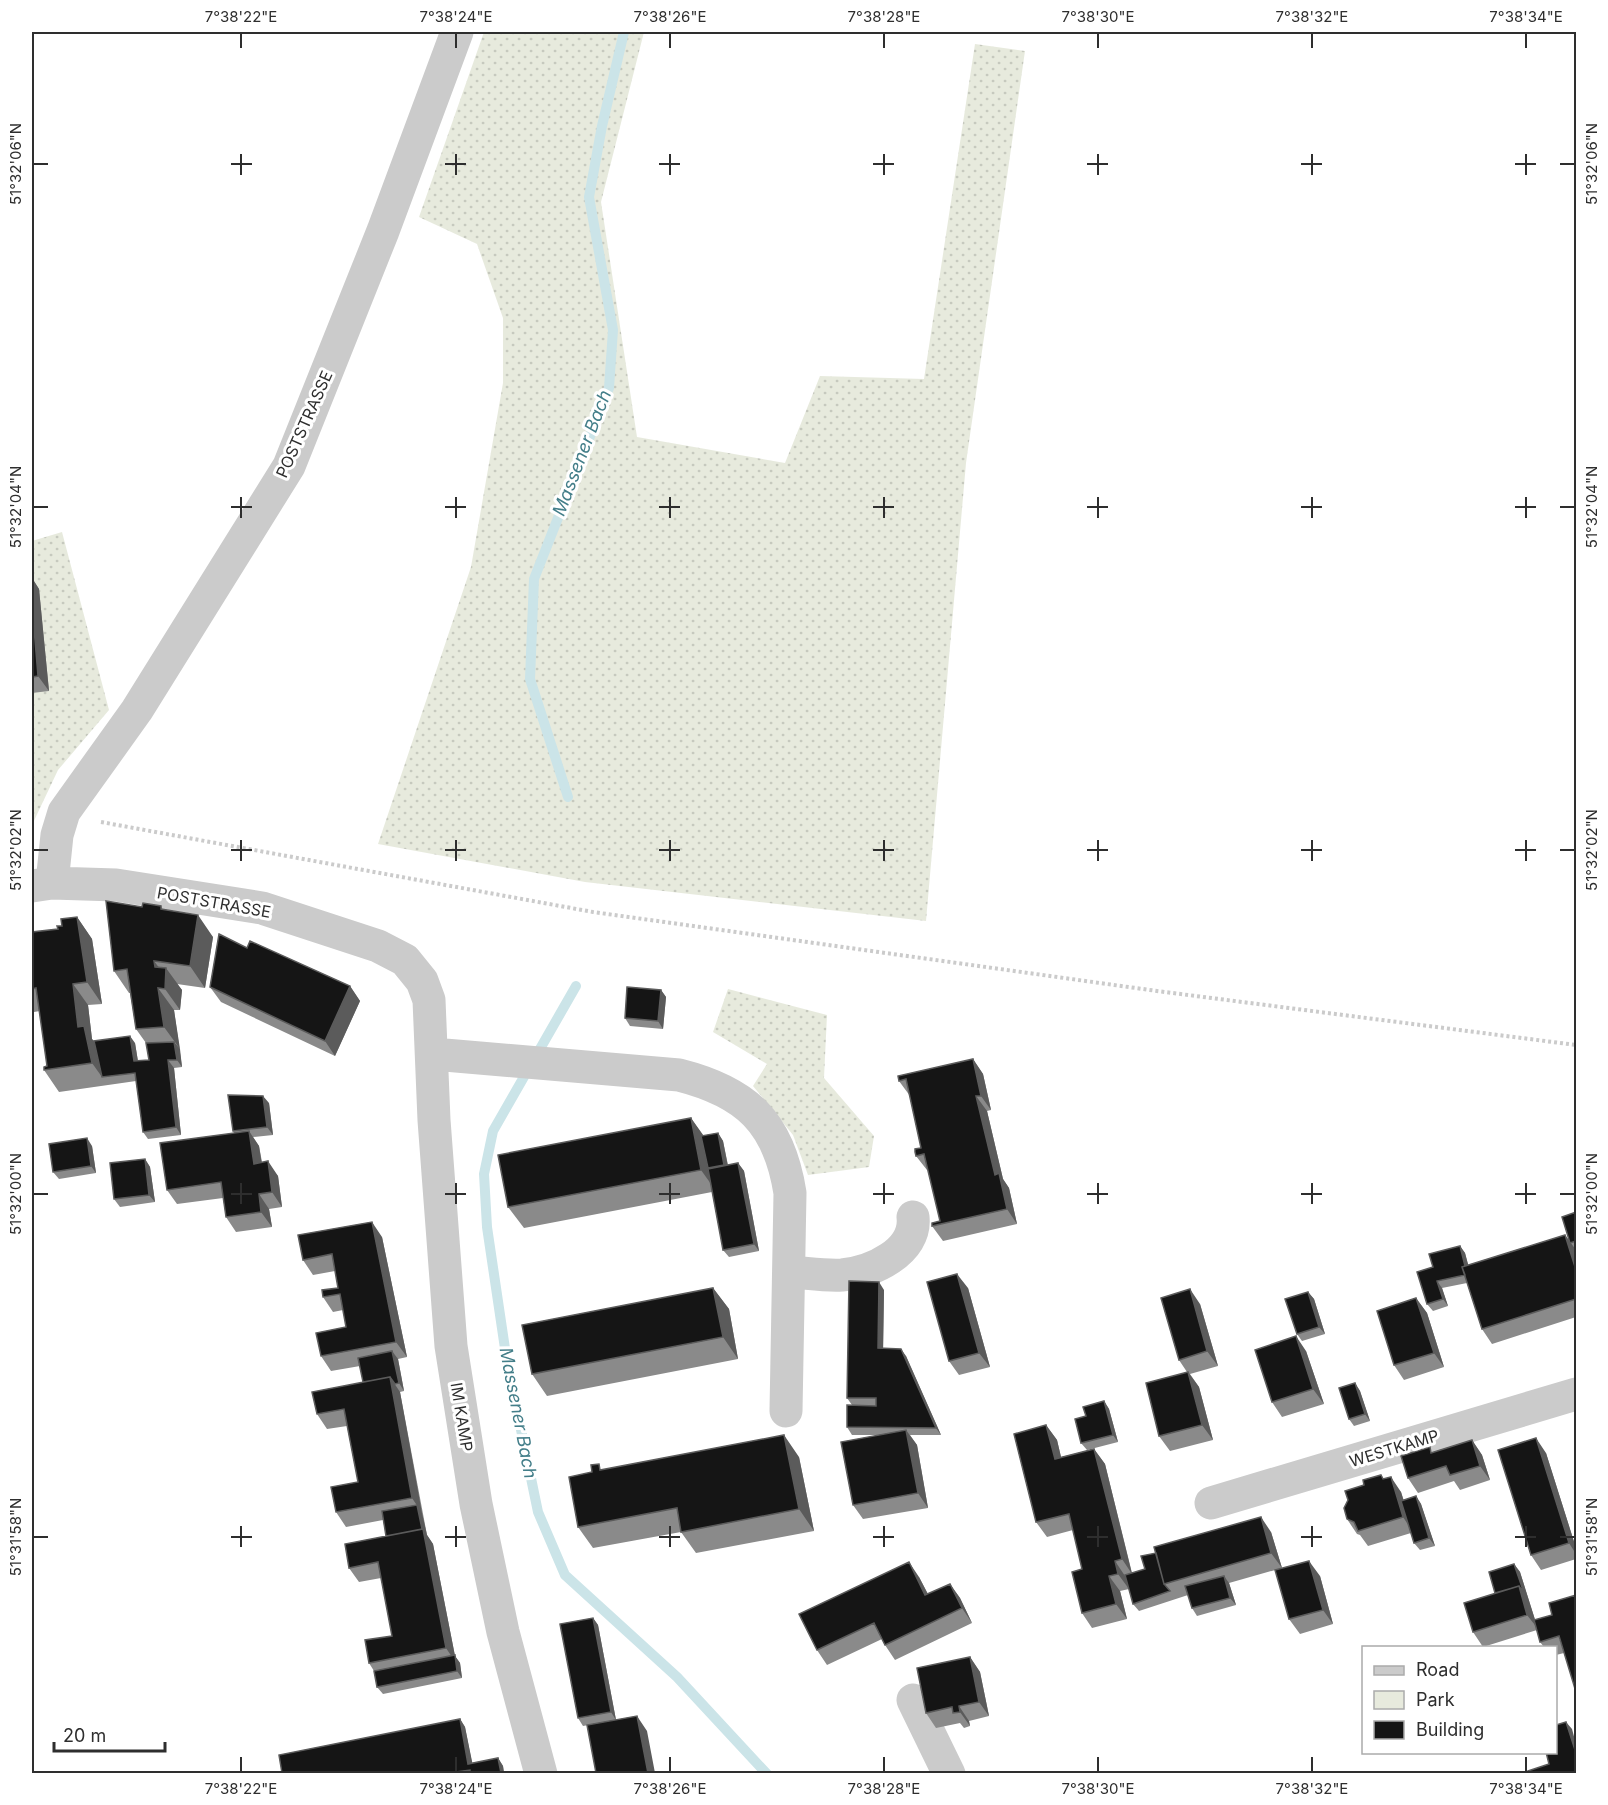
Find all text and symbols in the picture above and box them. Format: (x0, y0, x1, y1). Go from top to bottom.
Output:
text: 7°38'22"E (205, 7, 277, 26)
text: 7°38'24"E (420, 7, 492, 26)
text: 7°38'26"E (634, 7, 706, 26)
text: 7°38'28"E (848, 7, 920, 26)
text: 7°38'30"E (1061, 7, 1135, 26)
text: 7°38'32"E (1276, 7, 1348, 26)
text: 7°38'34"E (1489, 7, 1563, 26)
text: 51°32'06"N (6, 123, 25, 205)
text: 51°32'06"N (1582, 123, 1601, 205)
street label: POSTSTRASSE (271, 367, 337, 481)
water label: Massener Bach (548, 387, 615, 519)
text: 51°32'04"N (6, 466, 25, 548)
text: 51°32'04"N (1582, 466, 1601, 548)
text: 51°32'02"N (6, 809, 25, 891)
text: 51°32'02"N (1582, 809, 1601, 891)
street label: POSTSTRASSE (156, 882, 272, 922)
text: 51°32'00"N (6, 1153, 25, 1235)
text: 51°32'00"N (1582, 1153, 1601, 1235)
water label: Massener Bach (495, 1345, 542, 1480)
street label: IM KAMP (447, 1381, 477, 1453)
street label: WESTKAMP (1347, 1425, 1441, 1471)
text: 51°31'58"N (6, 1498, 25, 1576)
text: 51°31'58"N (1582, 1498, 1601, 1576)
legend (1362, 1646, 1557, 1754)
text: Road (1416, 1659, 1459, 1680)
text: Park (1416, 1689, 1455, 1710)
scale bar (54, 1715, 165, 1753)
text: Building (1416, 1719, 1484, 1740)
text: 20 m (63, 1725, 106, 1746)
text: 7°38'22"E (205, 1779, 277, 1798)
text: 7°38'24"E (420, 1779, 492, 1798)
text: 7°38'26"E (634, 1779, 706, 1798)
text: 7°38'28"E (848, 1779, 920, 1798)
text: 7°38'30"E (1061, 1779, 1135, 1798)
text: 7°38'32"E (1276, 1779, 1348, 1798)
text: 7°38'34"E (1489, 1779, 1563, 1798)

